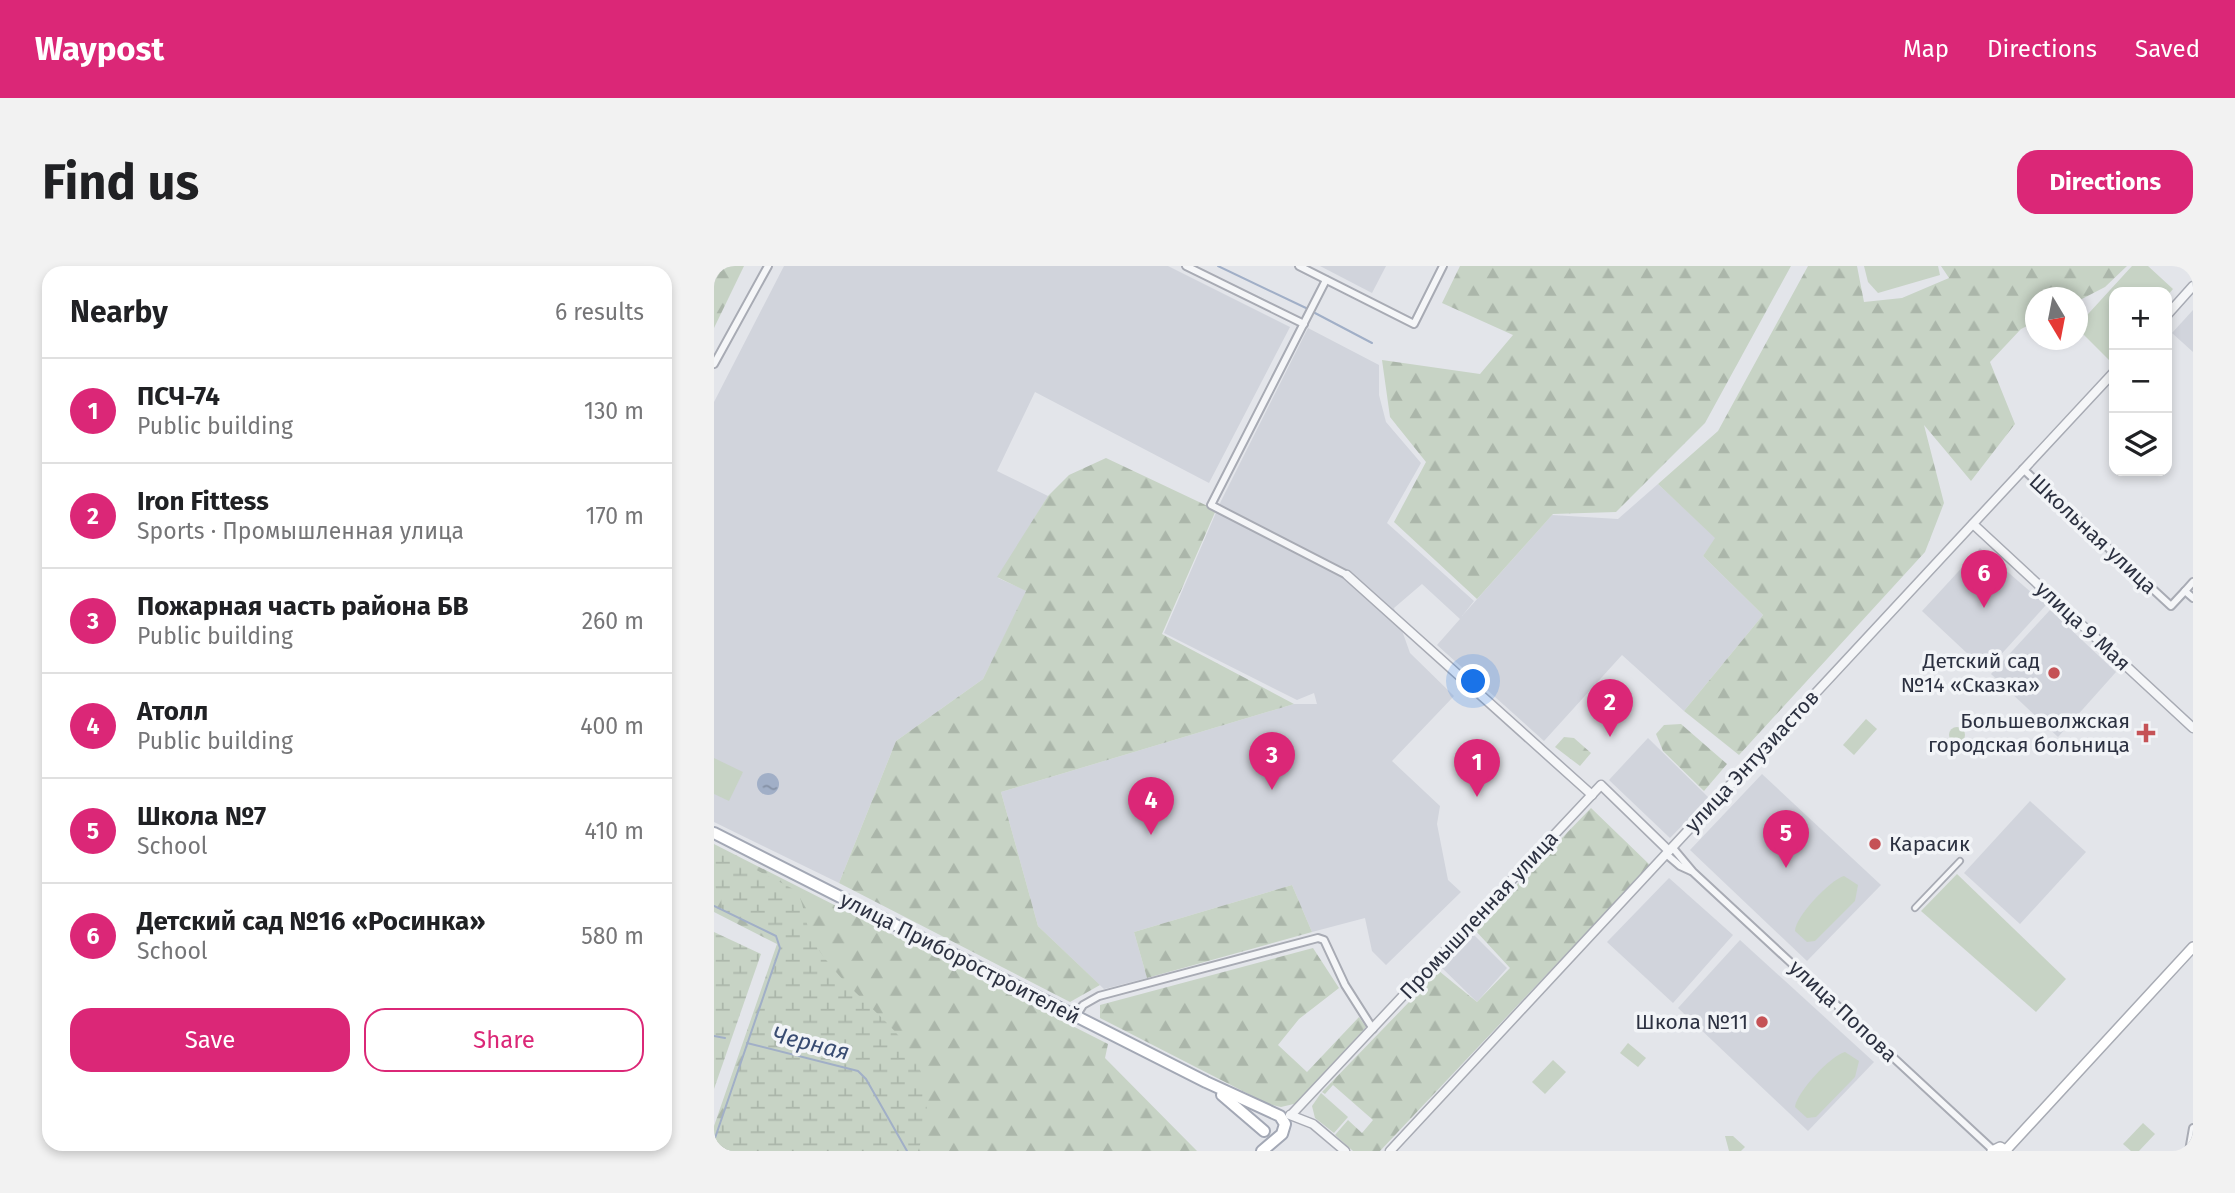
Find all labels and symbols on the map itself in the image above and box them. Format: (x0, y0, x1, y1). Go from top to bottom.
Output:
north arrow (2025, 287, 2088, 350)
street label: Школьная улица (2024, 468, 2162, 600)
pin: 6 (1961, 550, 2007, 608)
street label: улица 9 Мая (2030, 576, 2136, 676)
place label: Детский сад №14 «Сказка» (1901, 648, 2040, 698)
your location (1456, 664, 1490, 698)
marker: Детский сад №14 «Сказка» (2046, 665, 2062, 681)
pin: 2 (1587, 679, 1633, 737)
street label: улица Энтузиастов (1679, 684, 1825, 838)
place label: Большеволжская городская больница (1928, 708, 2130, 758)
marker: Большеволжская городская больница (2136, 723, 2156, 743)
pin: 3 (1249, 732, 1295, 790)
pin: 1 (1454, 739, 1500, 797)
pin: 4 (1128, 777, 1174, 835)
pin: 5 (1763, 810, 1809, 868)
street label: Промышленная улица (1394, 825, 1564, 1005)
place label: Карасик (1889, 831, 1970, 857)
marker: Карасик (1867, 836, 1883, 852)
street label: улица Приборостроителей (836, 886, 1084, 1030)
street label: улица Попова (1784, 954, 1902, 1068)
place label: Школа №11 (1635, 1009, 1748, 1035)
marker: Школа №11 (1754, 1014, 1770, 1030)
water label: Черная (770, 1020, 852, 1066)

